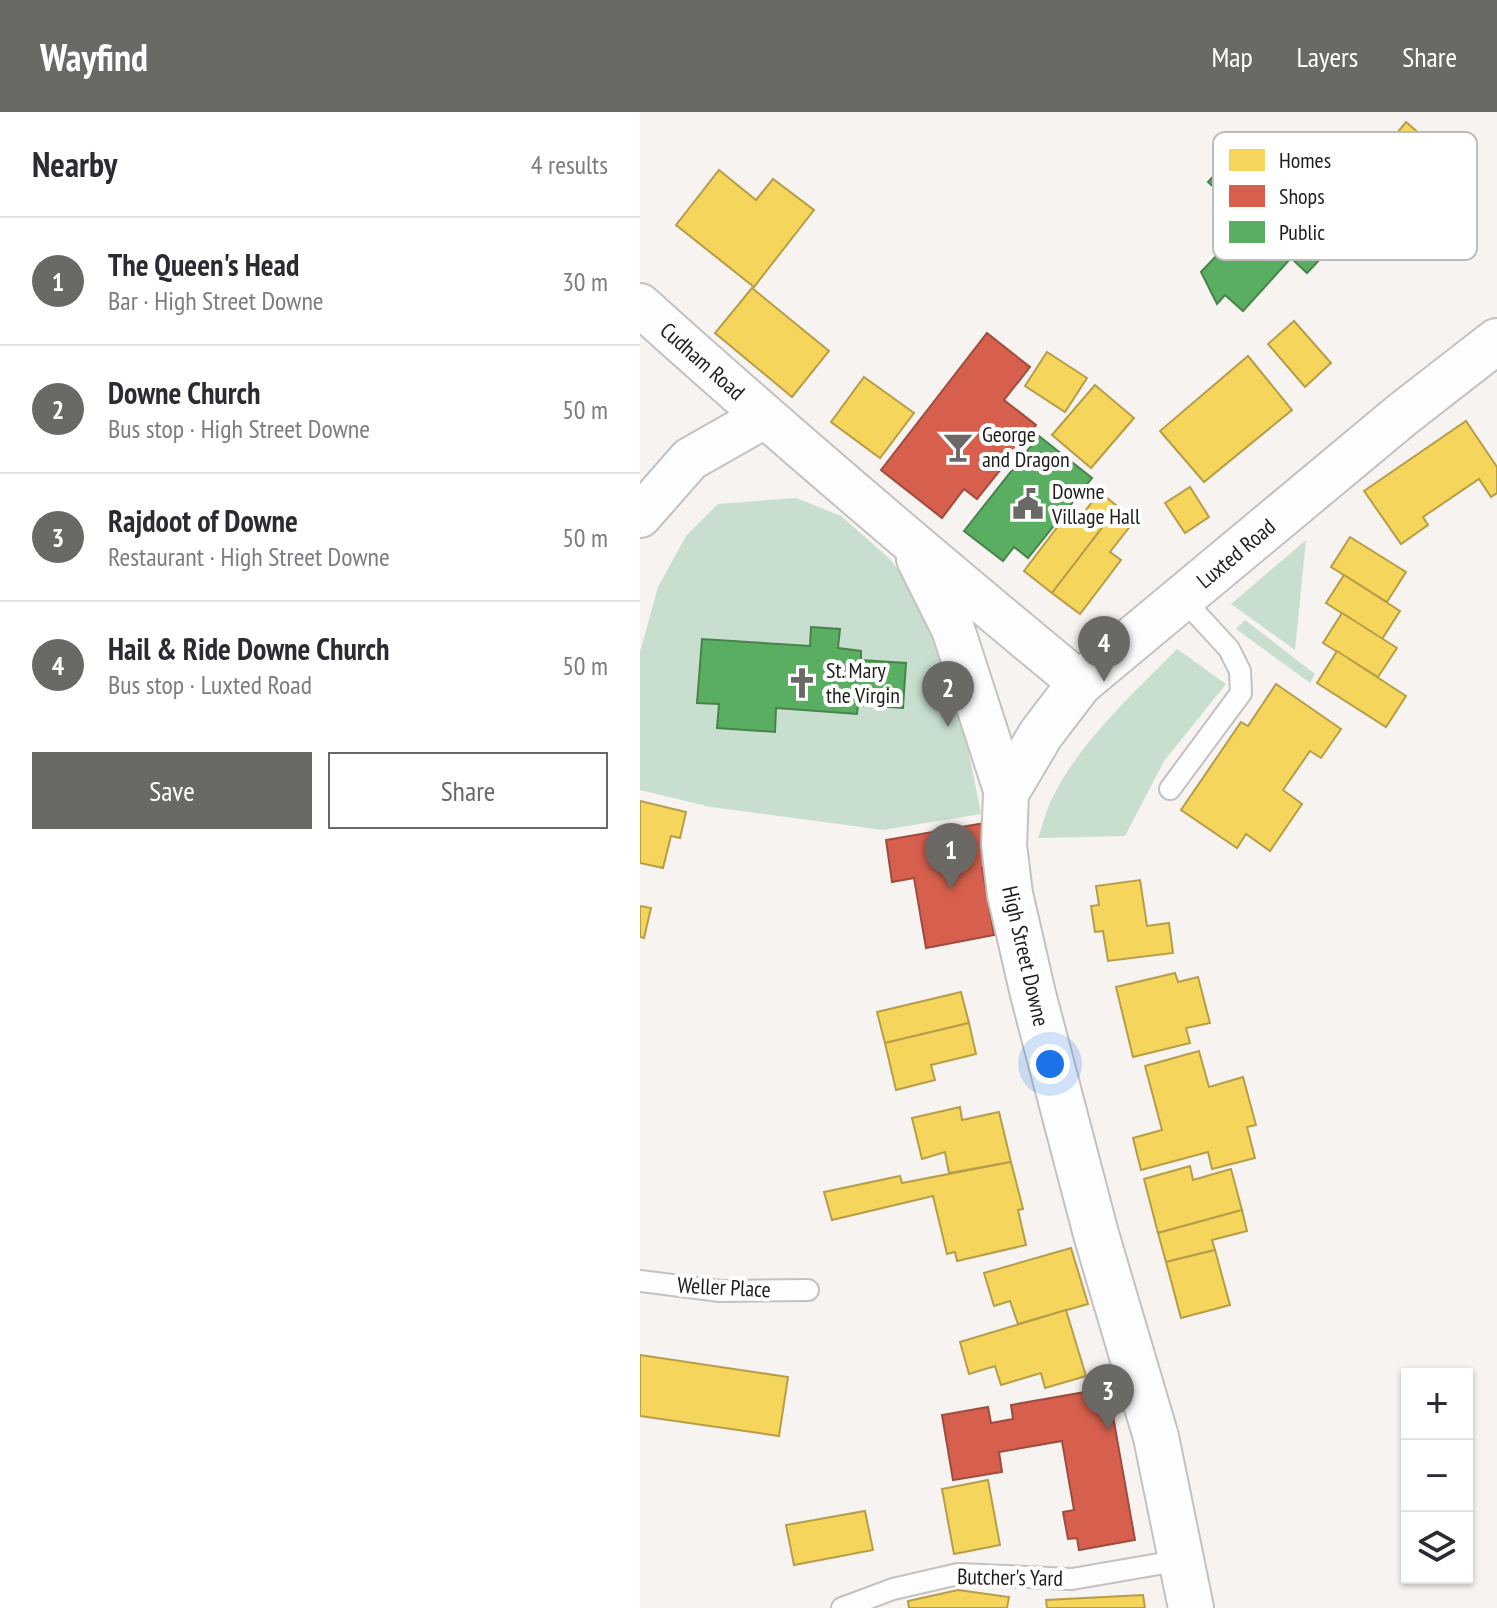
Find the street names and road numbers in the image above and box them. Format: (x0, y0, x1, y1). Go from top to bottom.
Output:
street label: Cudham Road (654, 316, 751, 406)
street label: Luxted Road (1191, 512, 1281, 594)
street label: High Street Downe (996, 883, 1056, 1029)
street label: Weller Place (677, 1271, 771, 1303)
street label: Butcher's Yard (957, 1562, 1063, 1592)

